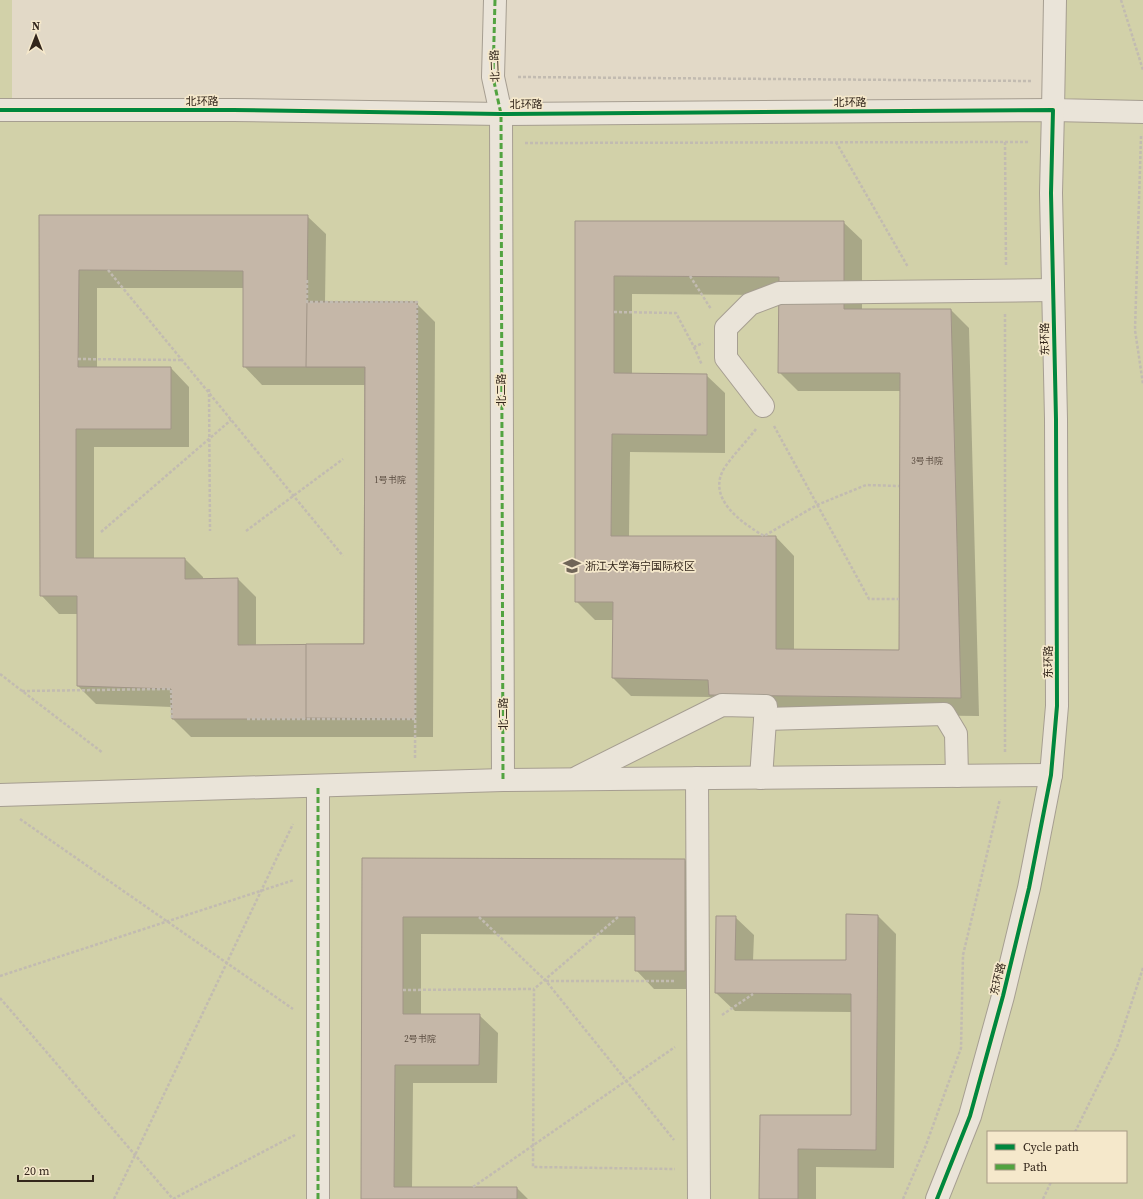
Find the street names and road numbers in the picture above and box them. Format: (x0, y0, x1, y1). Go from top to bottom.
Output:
street label: 北二路 (487, 49, 503, 83)
street label: 北环路 (186, 94, 219, 109)
street label: 北环路 (834, 95, 867, 110)
street label: 北环路 (510, 97, 543, 112)
street label: 东环路 (1037, 322, 1053, 356)
street label: 北二路 (494, 374, 509, 407)
street label: 东环路 (1041, 646, 1056, 679)
street label: 北二路 (496, 698, 511, 731)
street label: 东环路 (987, 961, 1009, 997)

